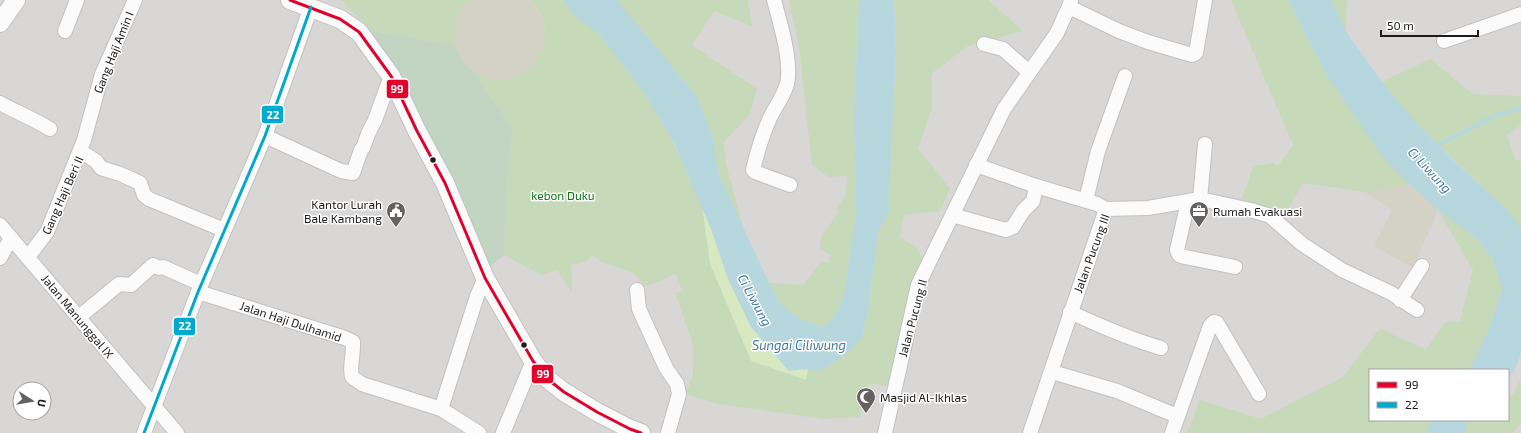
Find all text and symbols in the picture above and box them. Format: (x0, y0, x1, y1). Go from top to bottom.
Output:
street label: Gang Haji Amin I (90, 9, 137, 95)
scale bar (1381, 12, 1478, 38)
text: 50 m (1387, 18, 1414, 32)
line badge: 99 (386, 79, 409, 99)
text: 99 (391, 82, 403, 95)
line badge: 22 (261, 105, 284, 124)
text: 22 (267, 108, 279, 121)
water label: Ci Liwung (1405, 144, 1455, 196)
street label: Gang Haji Beri II (38, 154, 86, 237)
unlabelled marker (428, 155, 438, 165)
park label: kebon Duku (531, 188, 595, 202)
place label: Kantor Lurah Bale Kambang (304, 197, 382, 225)
public building icon: Kantor Lurah Bale Kambang (385, 200, 407, 228)
office icon: Rumah Evakuasi (1188, 200, 1210, 228)
place label: Rumah Evakuasi (1213, 204, 1302, 218)
street label: Jalan Pucung III (1070, 212, 1112, 294)
street label: Jalan Manunggal IX (39, 271, 117, 361)
water label: Ci Liwung (735, 271, 775, 329)
street label: Jalan Pucung II (895, 278, 929, 358)
street label: Jalan Haji Dulhamid (238, 298, 344, 345)
line badge: 22 (173, 317, 196, 336)
text: 22 (179, 319, 191, 332)
water label: Sungai Ciliwung (752, 337, 846, 353)
unlabelled marker (519, 340, 529, 350)
line badge: 99 (531, 364, 554, 384)
text: 99 (537, 367, 549, 380)
legend (1369, 369, 1509, 421)
text: 99 (1405, 377, 1419, 391)
north arrow (12, 381, 52, 421)
mosque icon: Masjid Al-Ikhlas (855, 386, 877, 414)
place label: Masjid Al-Ikhlas (880, 390, 967, 405)
text: 22 (1405, 397, 1419, 411)
text: U (35, 398, 49, 408)

